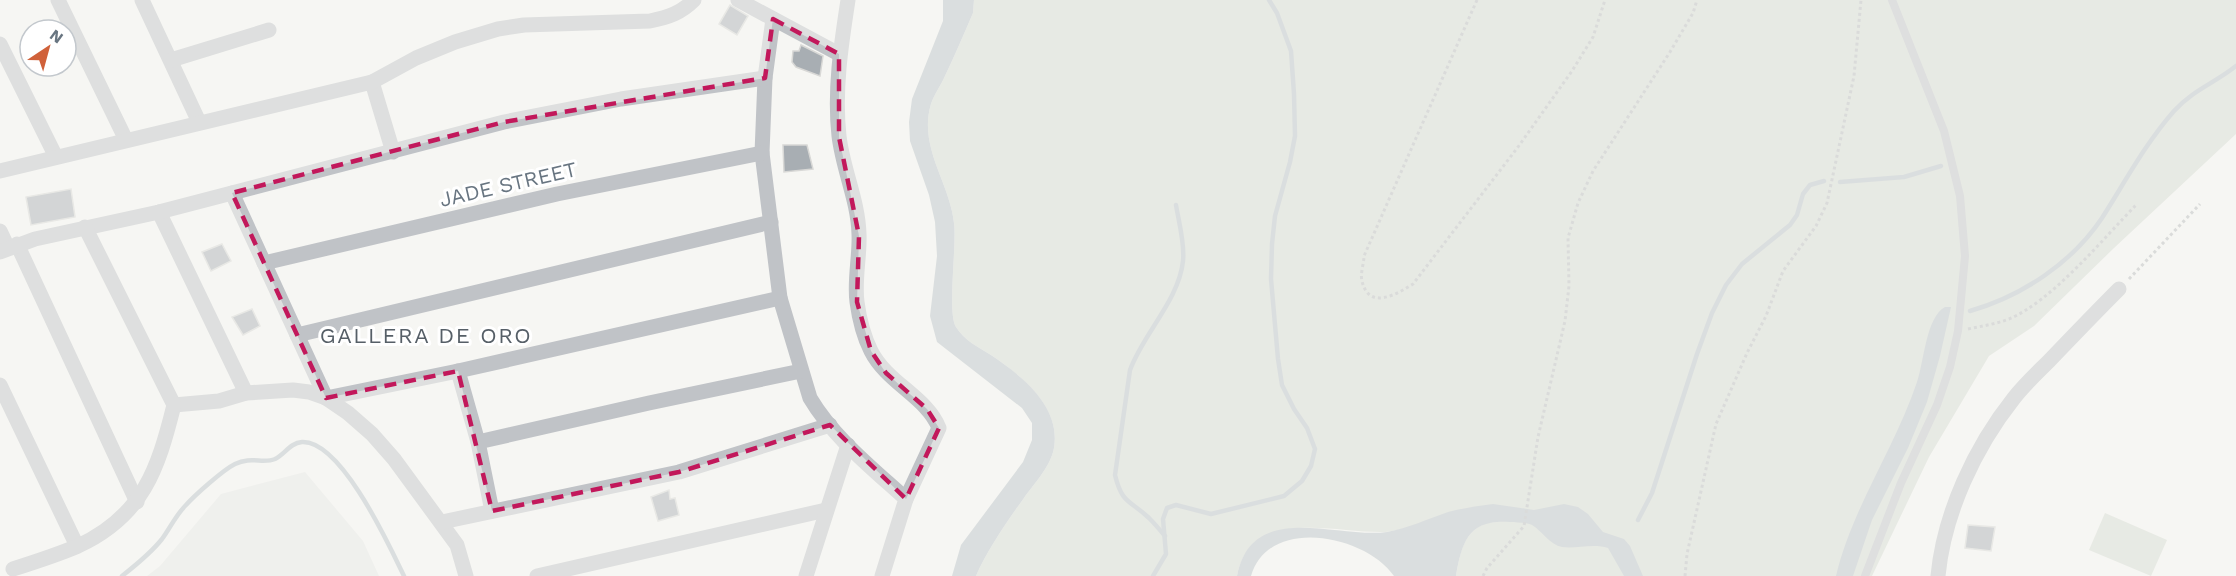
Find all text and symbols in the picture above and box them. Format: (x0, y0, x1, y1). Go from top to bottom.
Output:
north arrow (18, 18, 78, 78)
text: N (46, 25, 67, 47)
street label: JADE STREET (437, 156, 579, 212)
district label: GALLERA DE ORO (320, 323, 532, 348)

